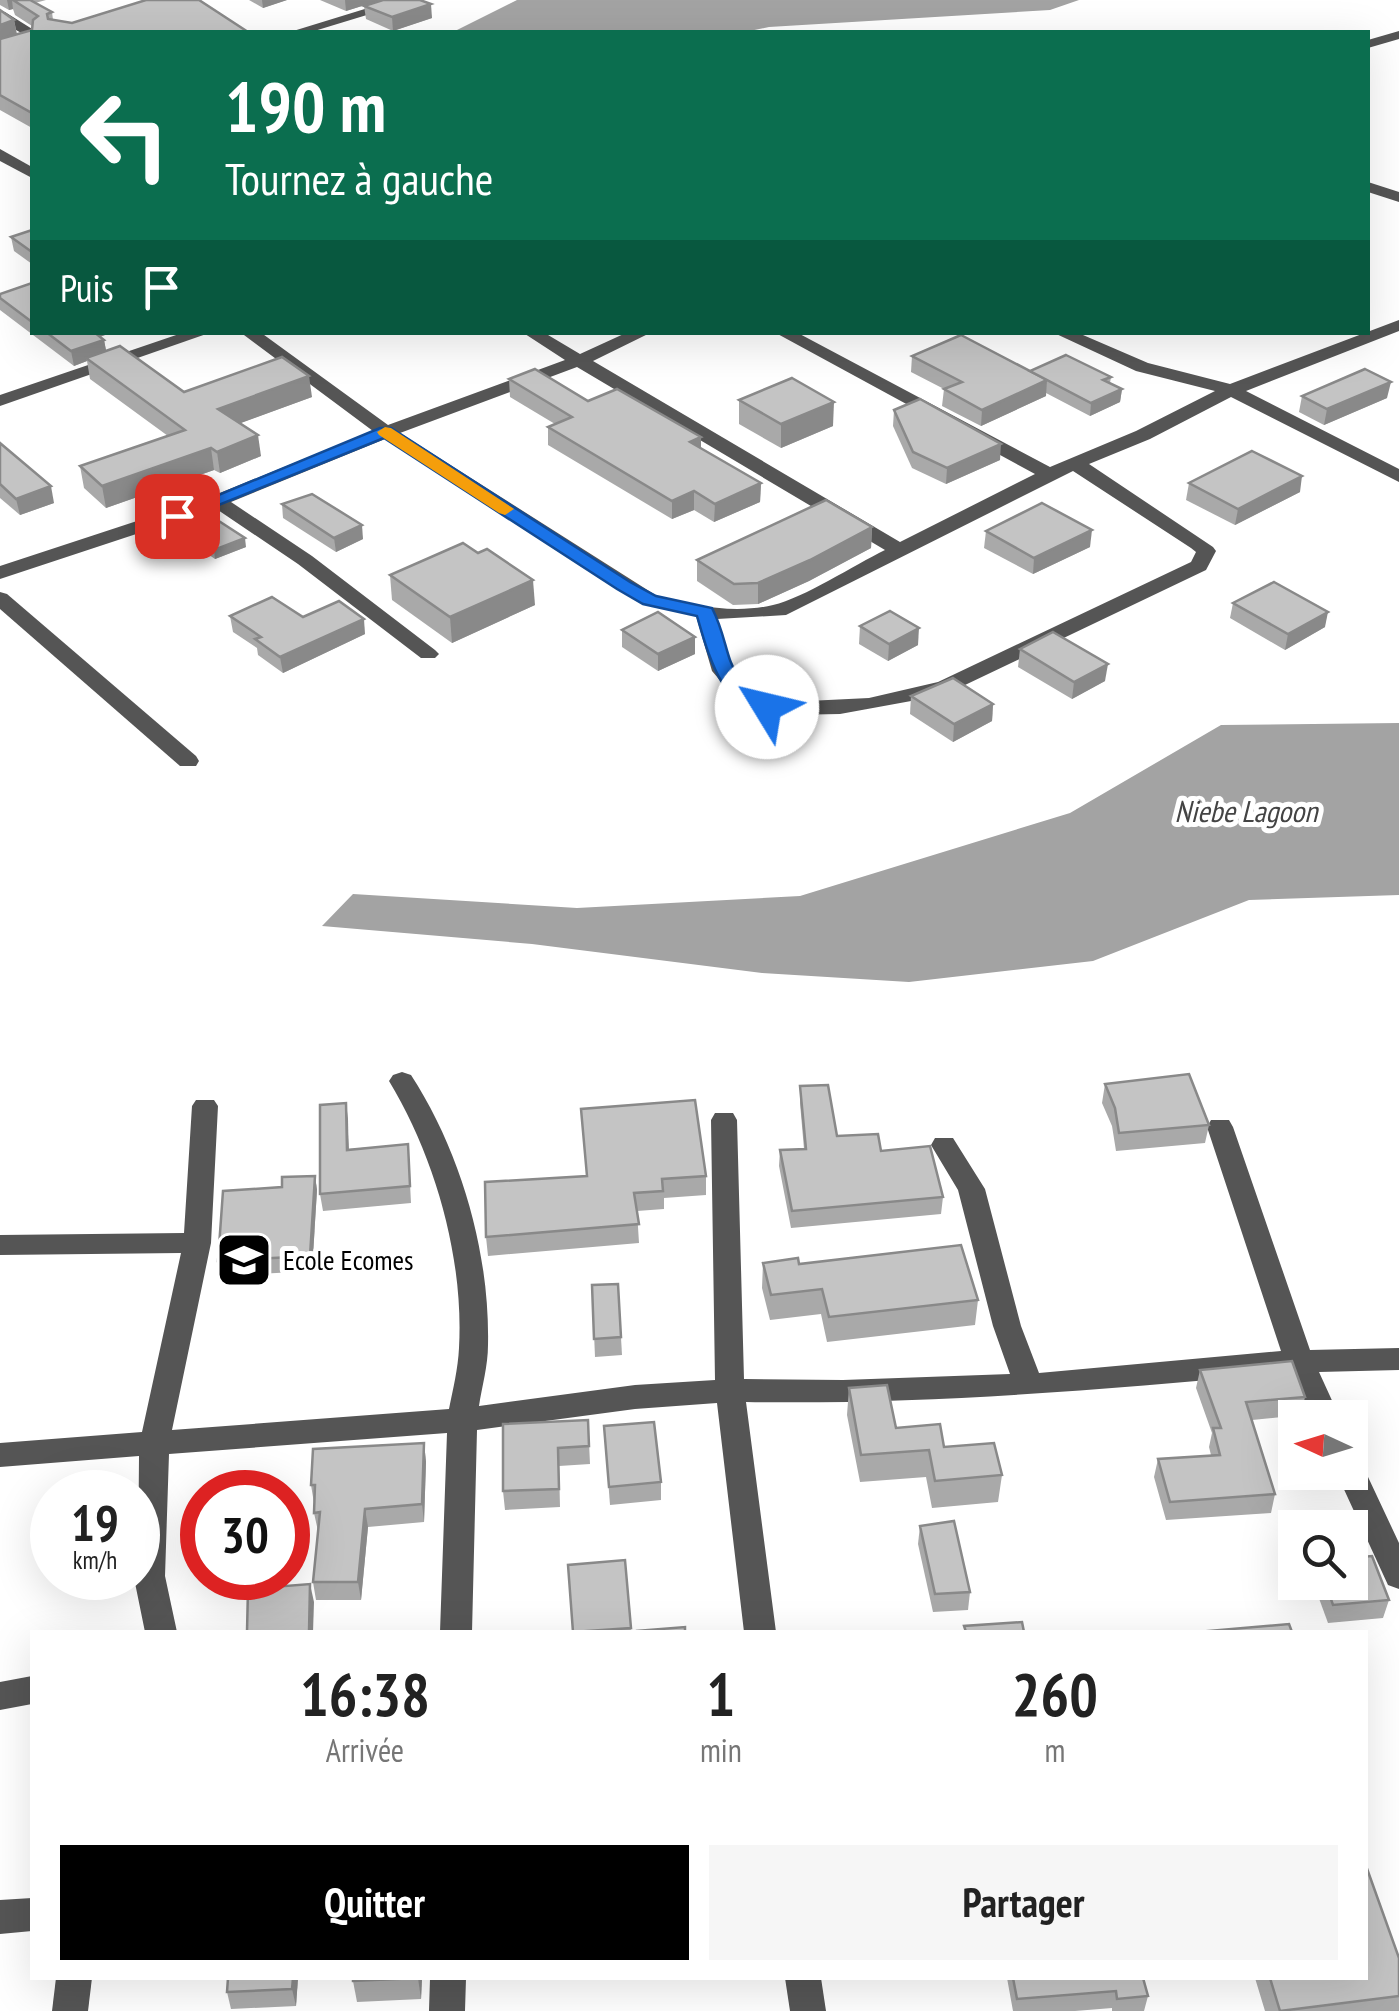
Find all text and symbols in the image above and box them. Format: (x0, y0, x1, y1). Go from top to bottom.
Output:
text: 190 m (225, 61, 386, 151)
icon: left (60, 70, 190, 200)
text: Tournez à gauche (225, 149, 493, 207)
icon: arrive (134, 260, 189, 315)
text: Puis (60, 263, 114, 312)
pin (135, 474, 220, 559)
icon: arrive (150, 489, 205, 544)
position arrow (715, 655, 819, 759)
water label: Niebe Lagoon (1175, 791, 1319, 830)
school or university icon: Ecole Ecomes (214, 1230, 274, 1290)
place label: Ecole Ecomes (283, 1241, 413, 1278)
north arrow (1278, 1400, 1368, 1490)
map controls (1278, 1400, 1368, 1600)
speed limit sign: 30 (180, 1470, 310, 1600)
text: 19 (71, 1490, 119, 1555)
button: search (1278, 1510, 1368, 1600)
text: km/h (73, 1544, 117, 1576)
text: 16:38 (300, 1655, 430, 1733)
text: 1 (707, 1655, 735, 1733)
text: 260 (1012, 1655, 1098, 1733)
text: Arrivée (326, 1729, 404, 1771)
text: min (700, 1729, 742, 1771)
text: m (1044, 1729, 1065, 1771)
button: Quitter (60, 1845, 689, 1960)
button: Partager (709, 1845, 1338, 1960)

